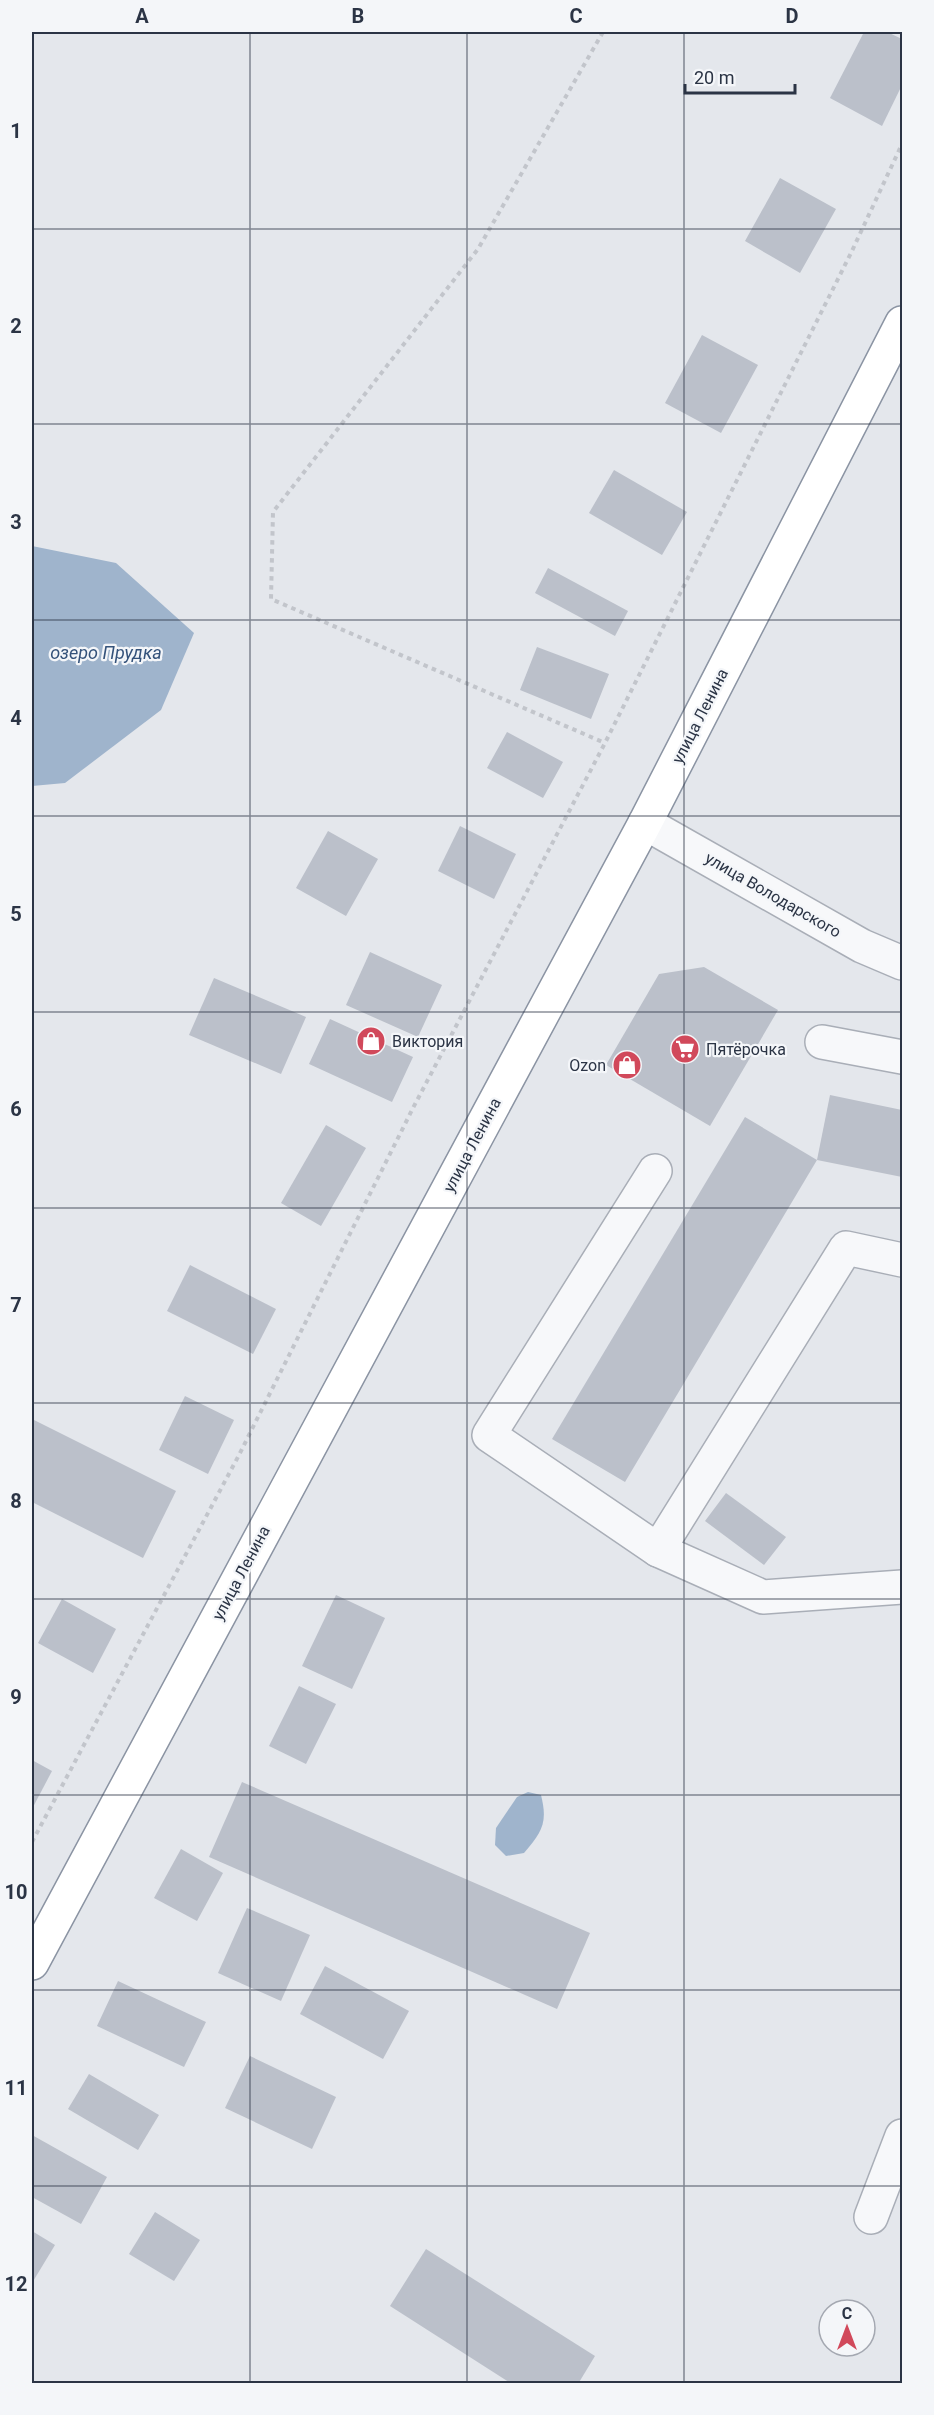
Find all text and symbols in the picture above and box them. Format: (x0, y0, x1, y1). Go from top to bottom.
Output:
text: A (135, 4, 149, 28)
text: B (352, 4, 364, 28)
text: C (569, 4, 583, 28)
text: D (786, 4, 799, 28)
scale bar (685, 57, 794, 95)
text: 20 m (694, 67, 734, 88)
text: 1 (10, 119, 22, 143)
text: 2 (10, 314, 22, 338)
text: 3 (10, 510, 22, 534)
water label: озеро Прудка (50, 642, 162, 663)
street label: улица Ленина (668, 665, 732, 767)
text: 4 (10, 706, 22, 730)
street label: улица Володарского (702, 848, 844, 942)
text: 5 (10, 902, 22, 926)
shop icon: Виктория (355, 1025, 387, 1057)
place label: Виктория (392, 1032, 463, 1051)
supermarket icon: Пятёрочка (669, 1033, 701, 1065)
place label: Пятёрочка (706, 1040, 786, 1059)
shop icon: Ozon (611, 1049, 643, 1081)
place label: Ozon (569, 1056, 606, 1075)
street label: улица Ленина (439, 1095, 505, 1195)
text: 6 (10, 1097, 22, 1121)
text: 7 (10, 1293, 22, 1317)
text: 8 (10, 1489, 22, 1513)
street label: улица Ленина (208, 1523, 274, 1623)
text: 9 (10, 1685, 22, 1709)
text: 10 (5, 1880, 27, 1904)
text: 11 (5, 2076, 27, 2100)
text: 12 (5, 2272, 27, 2296)
north arrow (817, 2298, 877, 2358)
text: С (842, 2304, 852, 2323)

